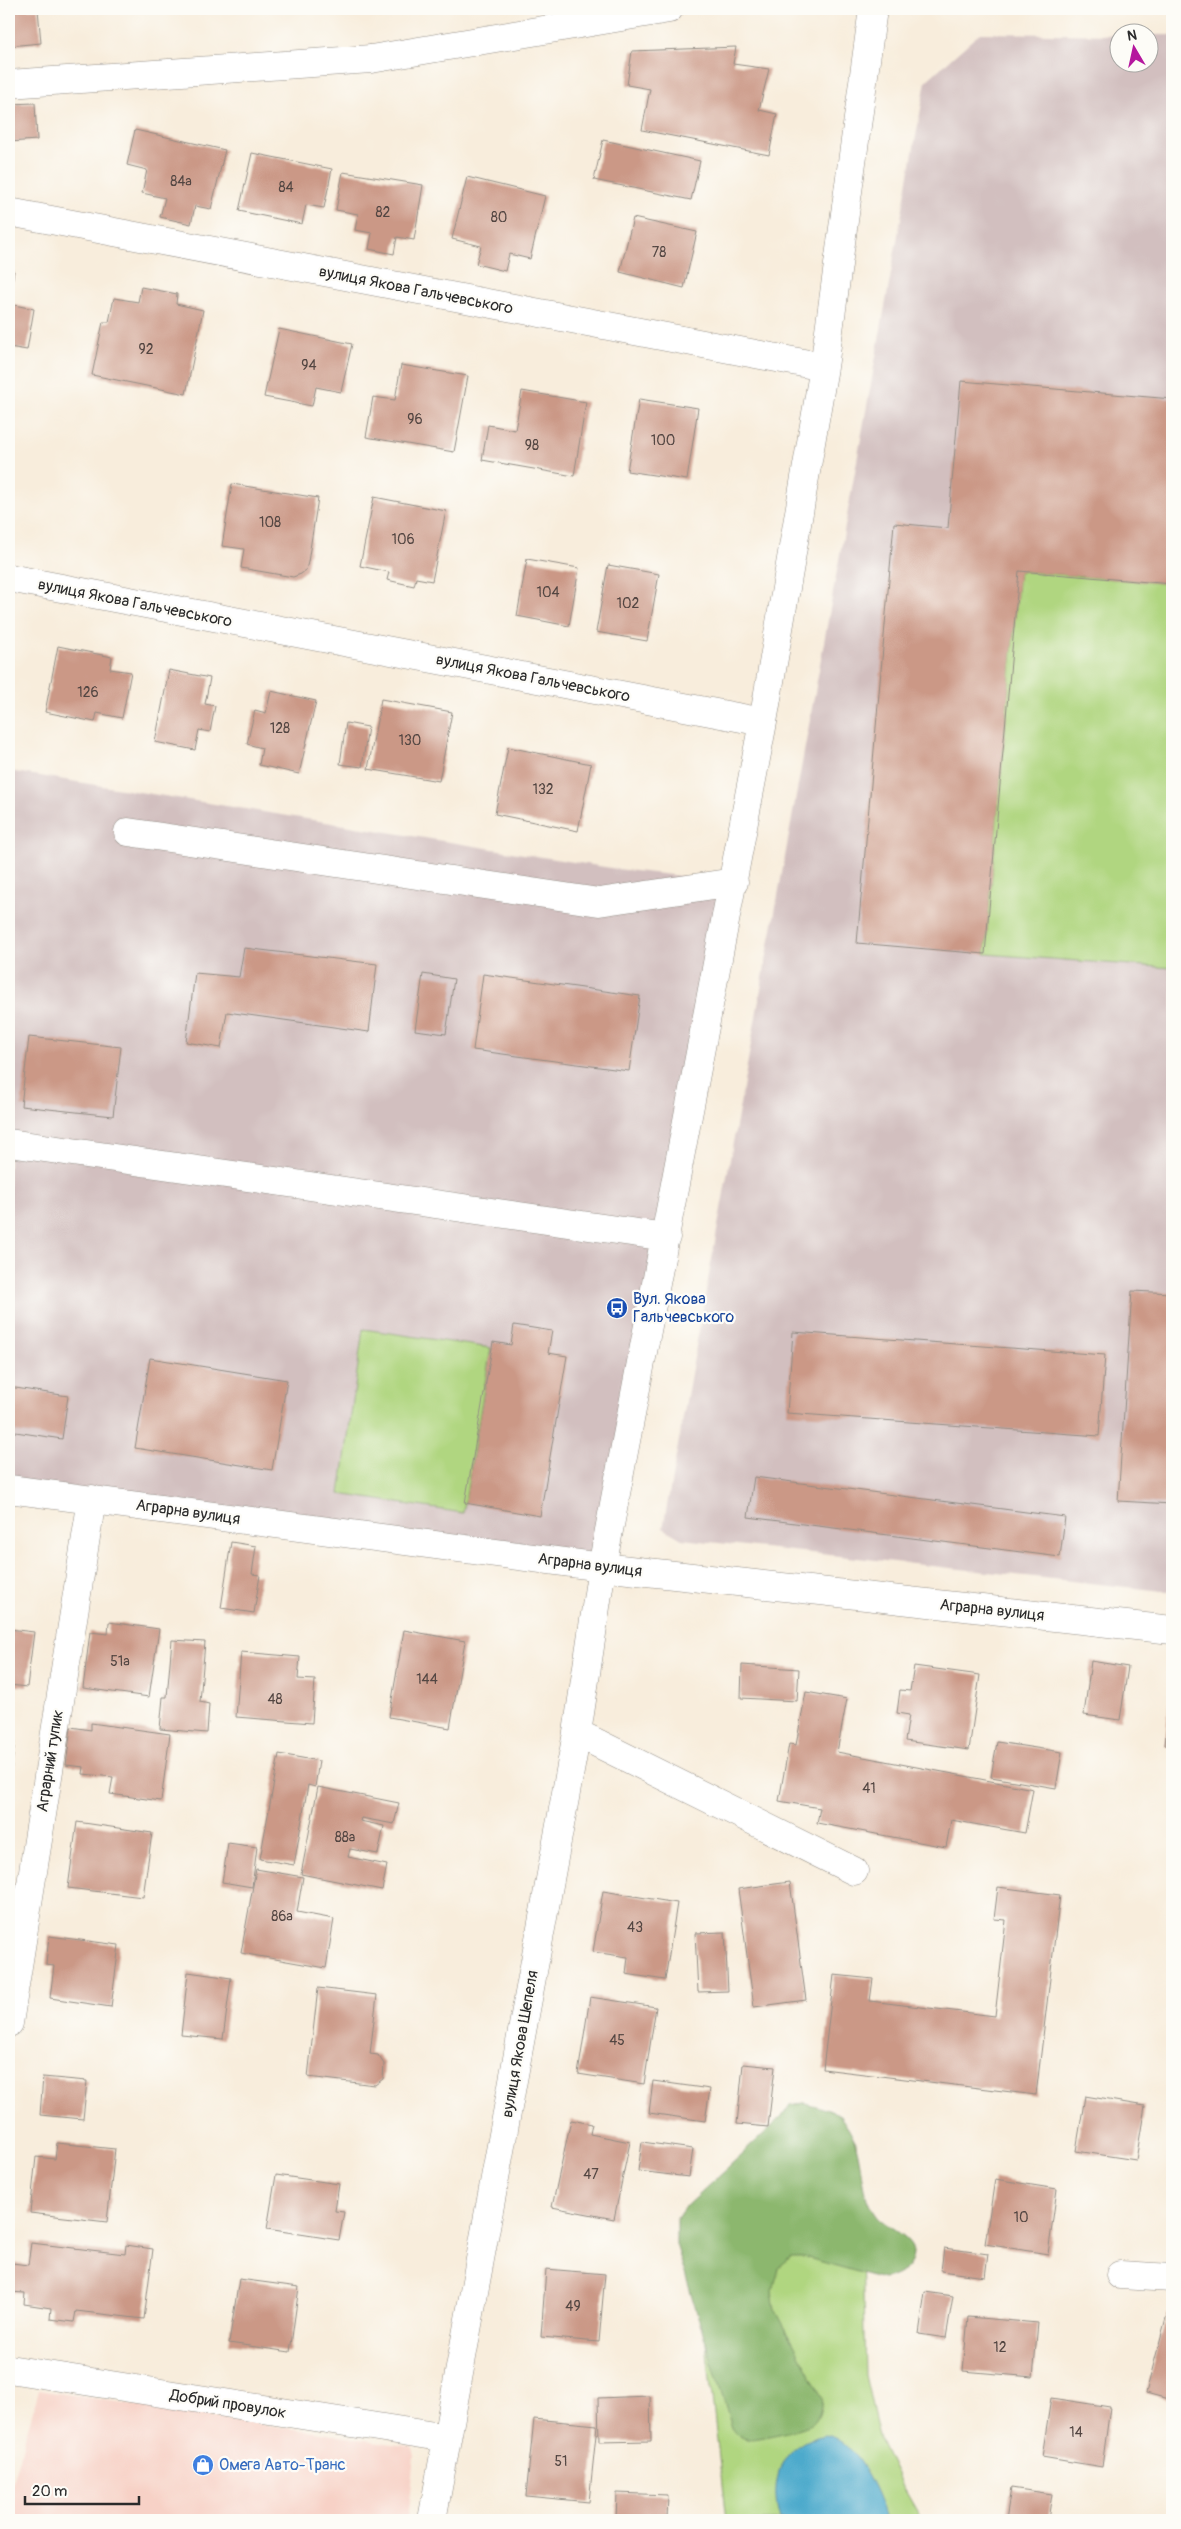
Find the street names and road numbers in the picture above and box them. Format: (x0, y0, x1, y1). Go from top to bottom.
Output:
street label: вулиця Якова Гальчевського (317, 261, 515, 319)
street label: вулиця Якова Гальчевського (36, 574, 234, 632)
street label: вулиця Якова Гальчевського (434, 649, 632, 707)
street label: Аграрна вулиця (135, 1495, 241, 1529)
street label: Аграрна вулиця (537, 1549, 643, 1581)
street label: Аграрна вулиця (939, 1595, 1045, 1625)
street label: Аграрний тупик (32, 1709, 68, 1813)
street label: вулиця Якова Шепеля (497, 1969, 543, 2119)
street label: Добрий провулок (167, 2385, 288, 2423)

